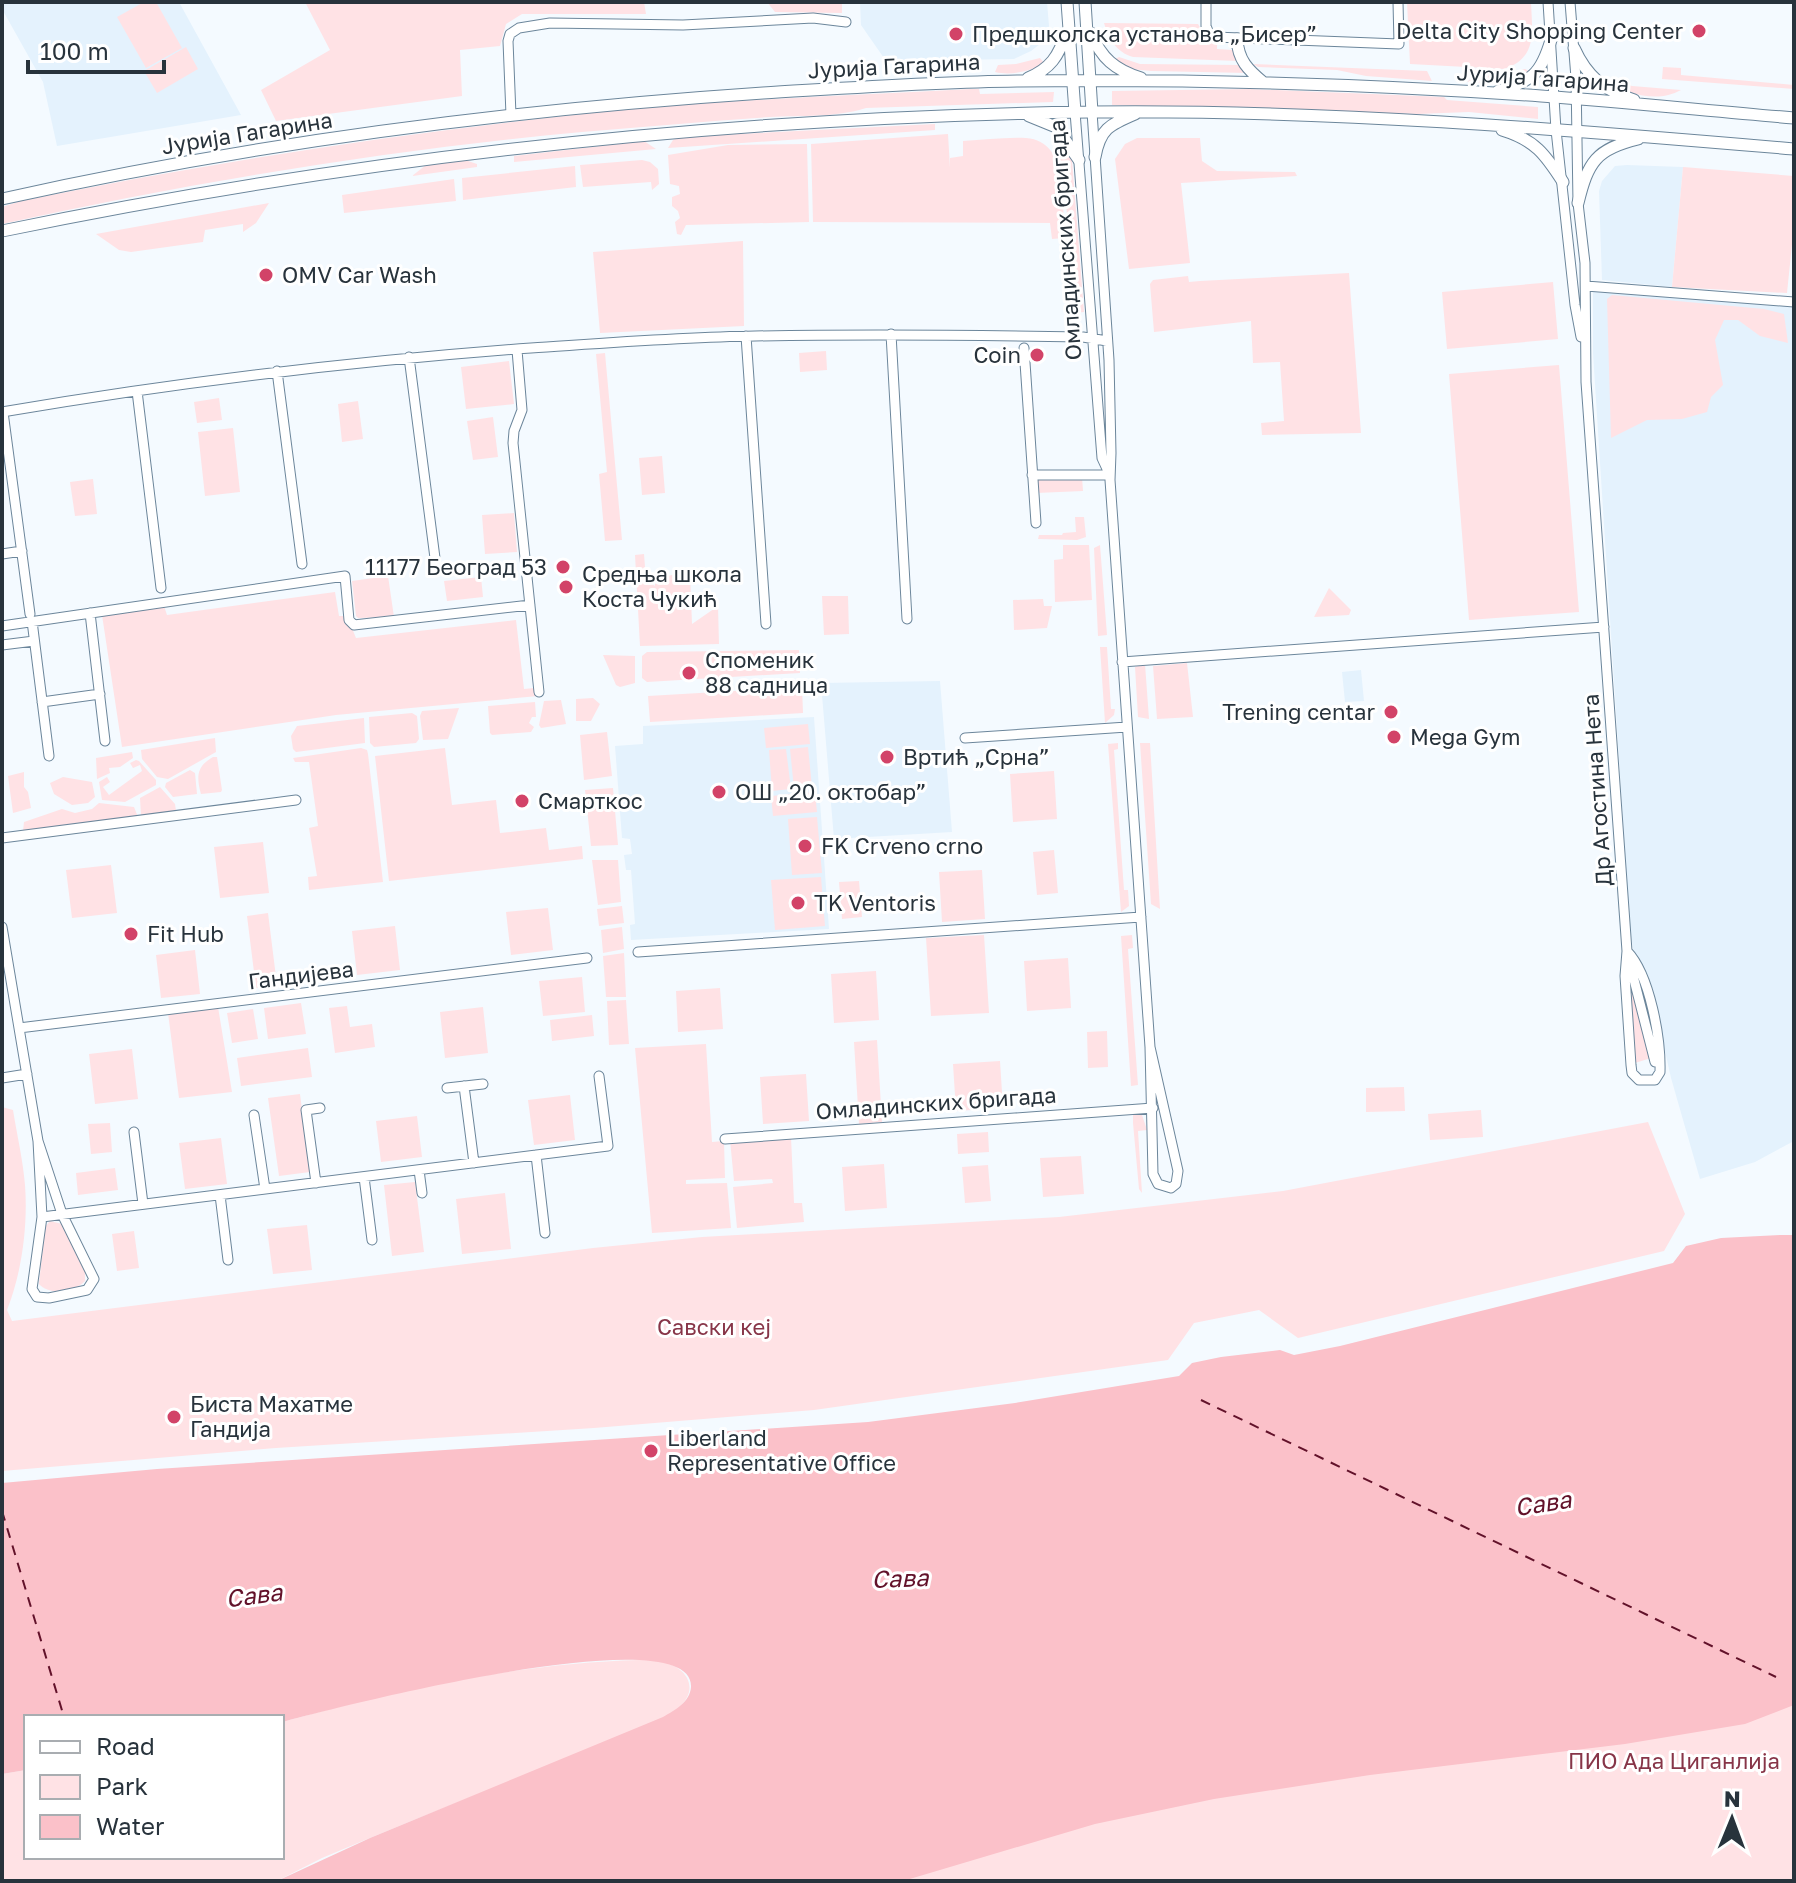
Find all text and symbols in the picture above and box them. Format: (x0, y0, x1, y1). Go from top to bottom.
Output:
place label: Delta City Shopping Center (1396, 17, 1683, 44)
place label: Предшколска установа „Бисер” (972, 20, 1317, 47)
marker: Delta City Shopping Center (1690, 22, 1708, 40)
scale bar (28, 24, 164, 74)
marker: Предшколска установа „Бисер” (947, 25, 965, 43)
text: 100 m (40, 36, 109, 65)
street label: Јурија Гагарина (807, 47, 981, 84)
street label: Јурија Гагарина (1456, 58, 1630, 97)
street label: Јурија Гагарина (159, 106, 334, 159)
street label: Омладинских бригада (1043, 119, 1086, 361)
place label: OMV Car Wash (282, 261, 437, 288)
marker: OMV Car Wash (257, 266, 275, 284)
place label: Coin (973, 341, 1021, 368)
marker: Coin (1028, 346, 1046, 364)
place label: 11177 Београд 53 (365, 553, 547, 580)
marker: 11177 Београд 53 (554, 558, 572, 576)
place label: Средња школа Коста Чукић (582, 560, 742, 612)
marker: Средња школа Коста Чукић (557, 578, 575, 596)
place label: Споменик 88 садница (705, 646, 828, 698)
marker: Споменик 88 садница (680, 664, 698, 682)
street label: Др Агостина Нета (1576, 693, 1617, 887)
place label: Trening centar (1222, 698, 1375, 725)
marker: Trening centar (1382, 703, 1400, 721)
place label: Mega Gym (1410, 723, 1520, 750)
marker: Mega Gym (1385, 728, 1403, 746)
place label: Вртић „Срна” (903, 743, 1050, 770)
marker: Вртић „Срна” (878, 748, 896, 766)
place label: ОШ „20. октобар” (735, 778, 927, 805)
marker: ОШ „20. октобар” (710, 783, 728, 801)
place label: Смарткос (538, 787, 643, 814)
marker: Смарткос (513, 792, 531, 810)
place label: FK Crveno crno (821, 832, 983, 859)
marker: FK Crveno crno (796, 837, 814, 855)
place label: TK Ventoris (814, 889, 936, 916)
marker: TK Ventoris (789, 894, 807, 912)
place label: Fit Hub (147, 920, 224, 947)
marker: Fit Hub (122, 925, 140, 943)
street label: Гандијева (247, 955, 355, 994)
street label: Омладинских бригада (815, 1081, 1057, 1124)
park label: Савски кеј (657, 1313, 771, 1340)
place label: Биста Махатме Гандија (190, 1390, 353, 1442)
marker: Биста Махатме Гандија (165, 1408, 183, 1426)
place label: Liberland Representative Office (667, 1424, 896, 1476)
marker: Liberland Representative Office (642, 1442, 660, 1460)
water label: Сава (1512, 1484, 1575, 1521)
water label: Сава (871, 1562, 930, 1593)
water label: Сава (224, 1576, 285, 1612)
legend (24, 1715, 284, 1859)
text: Road (96, 1731, 155, 1760)
park label: ПИО Ада Циганлија (1568, 1747, 1780, 1774)
text: Park (96, 1771, 148, 1800)
north arrow (1692, 1779, 1772, 1859)
text: N (1724, 1785, 1741, 1812)
text: Water (96, 1811, 164, 1840)

